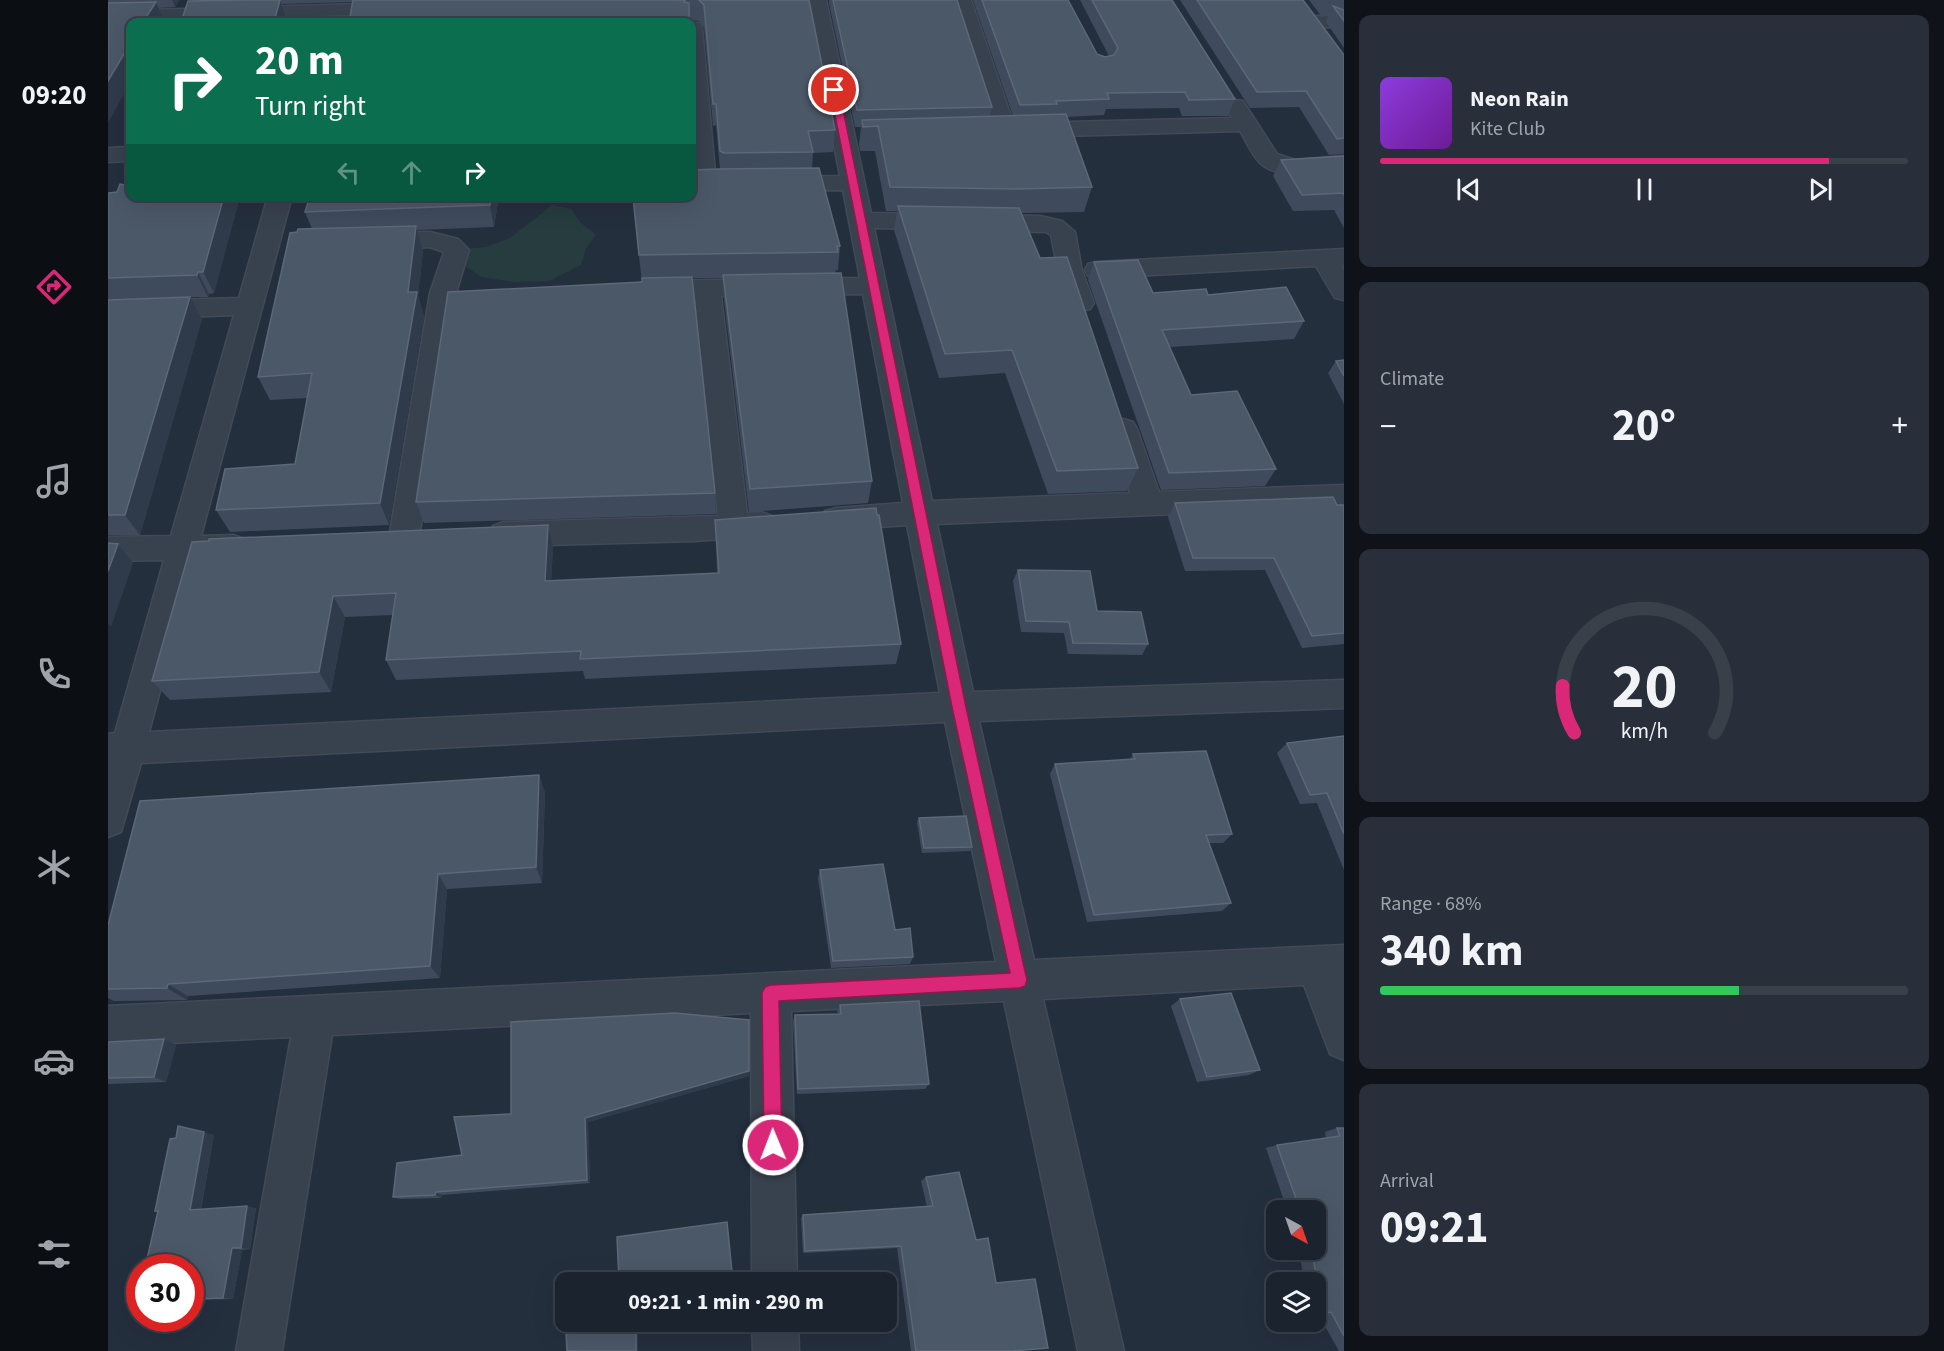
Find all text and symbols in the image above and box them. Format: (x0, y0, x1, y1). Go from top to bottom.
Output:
text: 20 m (255, 31, 344, 91)
icon: right (156, 42, 234, 120)
pin (808, 64, 859, 115)
icon: arrive (817, 73, 850, 106)
text: 09:20 (21, 76, 87, 115)
text: Neon Rain (1470, 83, 1569, 115)
text: Turn right (255, 87, 366, 126)
text: Kite Club (1470, 115, 1545, 143)
icon: left (332, 156, 365, 189)
icon: ahead (395, 156, 428, 189)
icon: right (458, 156, 491, 189)
icon: previous (1452, 173, 1485, 206)
icon: pause (1628, 173, 1661, 206)
icon: next (1804, 173, 1837, 206)
icon: directions (33, 266, 75, 308)
text: Climate (1380, 365, 1444, 393)
text: 20° (1612, 394, 1676, 458)
text: − (1380, 403, 1396, 450)
text: + (1892, 403, 1908, 450)
icon: music (33, 460, 75, 502)
text: 20 (1611, 643, 1677, 732)
icon: phone (33, 653, 75, 695)
text: km/h (1620, 716, 1668, 747)
icon: climate (33, 846, 75, 888)
text: Range · 68% (1380, 890, 1481, 918)
text: 340 km (1380, 919, 1524, 983)
icon: car (33, 1040, 75, 1082)
position arrow (741, 1113, 805, 1177)
text: Arrival (1380, 1167, 1434, 1195)
text: 09:21 (1380, 1196, 1489, 1260)
north arrow (1266, 1200, 1326, 1260)
map controls (1266, 1200, 1326, 1332)
icon: filters (33, 1233, 75, 1275)
speed limit sign: 30 (126, 1254, 204, 1332)
button: layers (1266, 1272, 1326, 1332)
text: 09:21 · 1 min · 290 m (628, 1286, 824, 1318)

